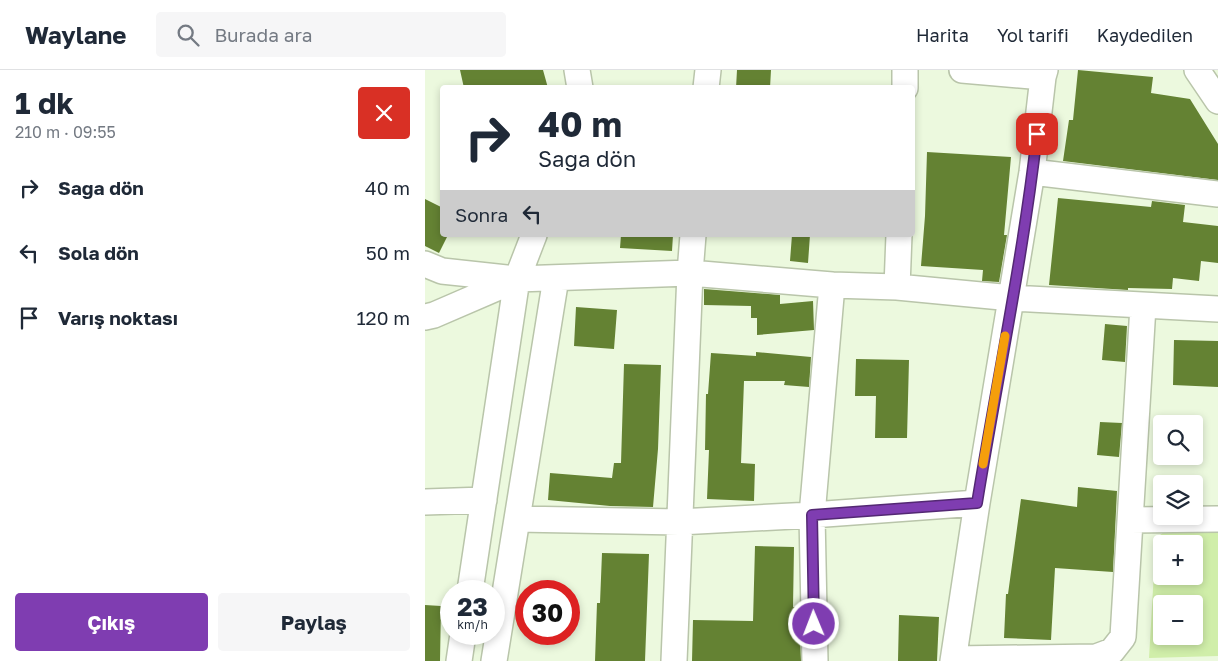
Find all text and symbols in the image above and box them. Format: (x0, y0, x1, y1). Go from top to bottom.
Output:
search box (156, 12, 506, 57)
text: Waylane (25, 20, 126, 49)
icon: search (174, 21, 202, 49)
text: Burada ara (214, 23, 312, 46)
text: Harita (916, 24, 969, 46)
text: Yol tarifi (997, 24, 1069, 46)
text: Kaydedilen (1097, 24, 1193, 46)
text: 1 dk (15, 85, 74, 121)
button: close (358, 87, 410, 139)
text: 40 m (538, 103, 622, 145)
icon: right (455, 105, 520, 170)
pin (1016, 113, 1058, 155)
icon: arrive (1023, 120, 1051, 148)
text: 210 m · 09:55 (15, 122, 116, 142)
text: Sağa dön (538, 145, 636, 172)
icon: right (15, 174, 43, 202)
text: Sağa dön (58, 176, 144, 199)
text: 40 m (365, 176, 410, 199)
icon: left (518, 200, 546, 228)
text: Sonra (455, 203, 508, 226)
icon: left (15, 239, 43, 267)
text: Sola dön (58, 241, 139, 264)
text: 50 m (366, 241, 410, 264)
icon: arrive (15, 304, 43, 332)
text: Varış noktası (58, 306, 178, 329)
text: 120 m (356, 306, 410, 329)
map controls (1153, 415, 1203, 645)
button: search (1153, 415, 1203, 465)
button: layers (1153, 475, 1203, 525)
button: + (1153, 535, 1203, 585)
speed limit sign: 30 (515, 580, 580, 645)
text: 23 (457, 591, 488, 622)
button: Çıkış (15, 593, 208, 651)
button: Paylaş (218, 593, 410, 651)
button: − (1153, 595, 1203, 645)
position arrow (787, 597, 839, 649)
text: km/h (457, 617, 488, 632)

